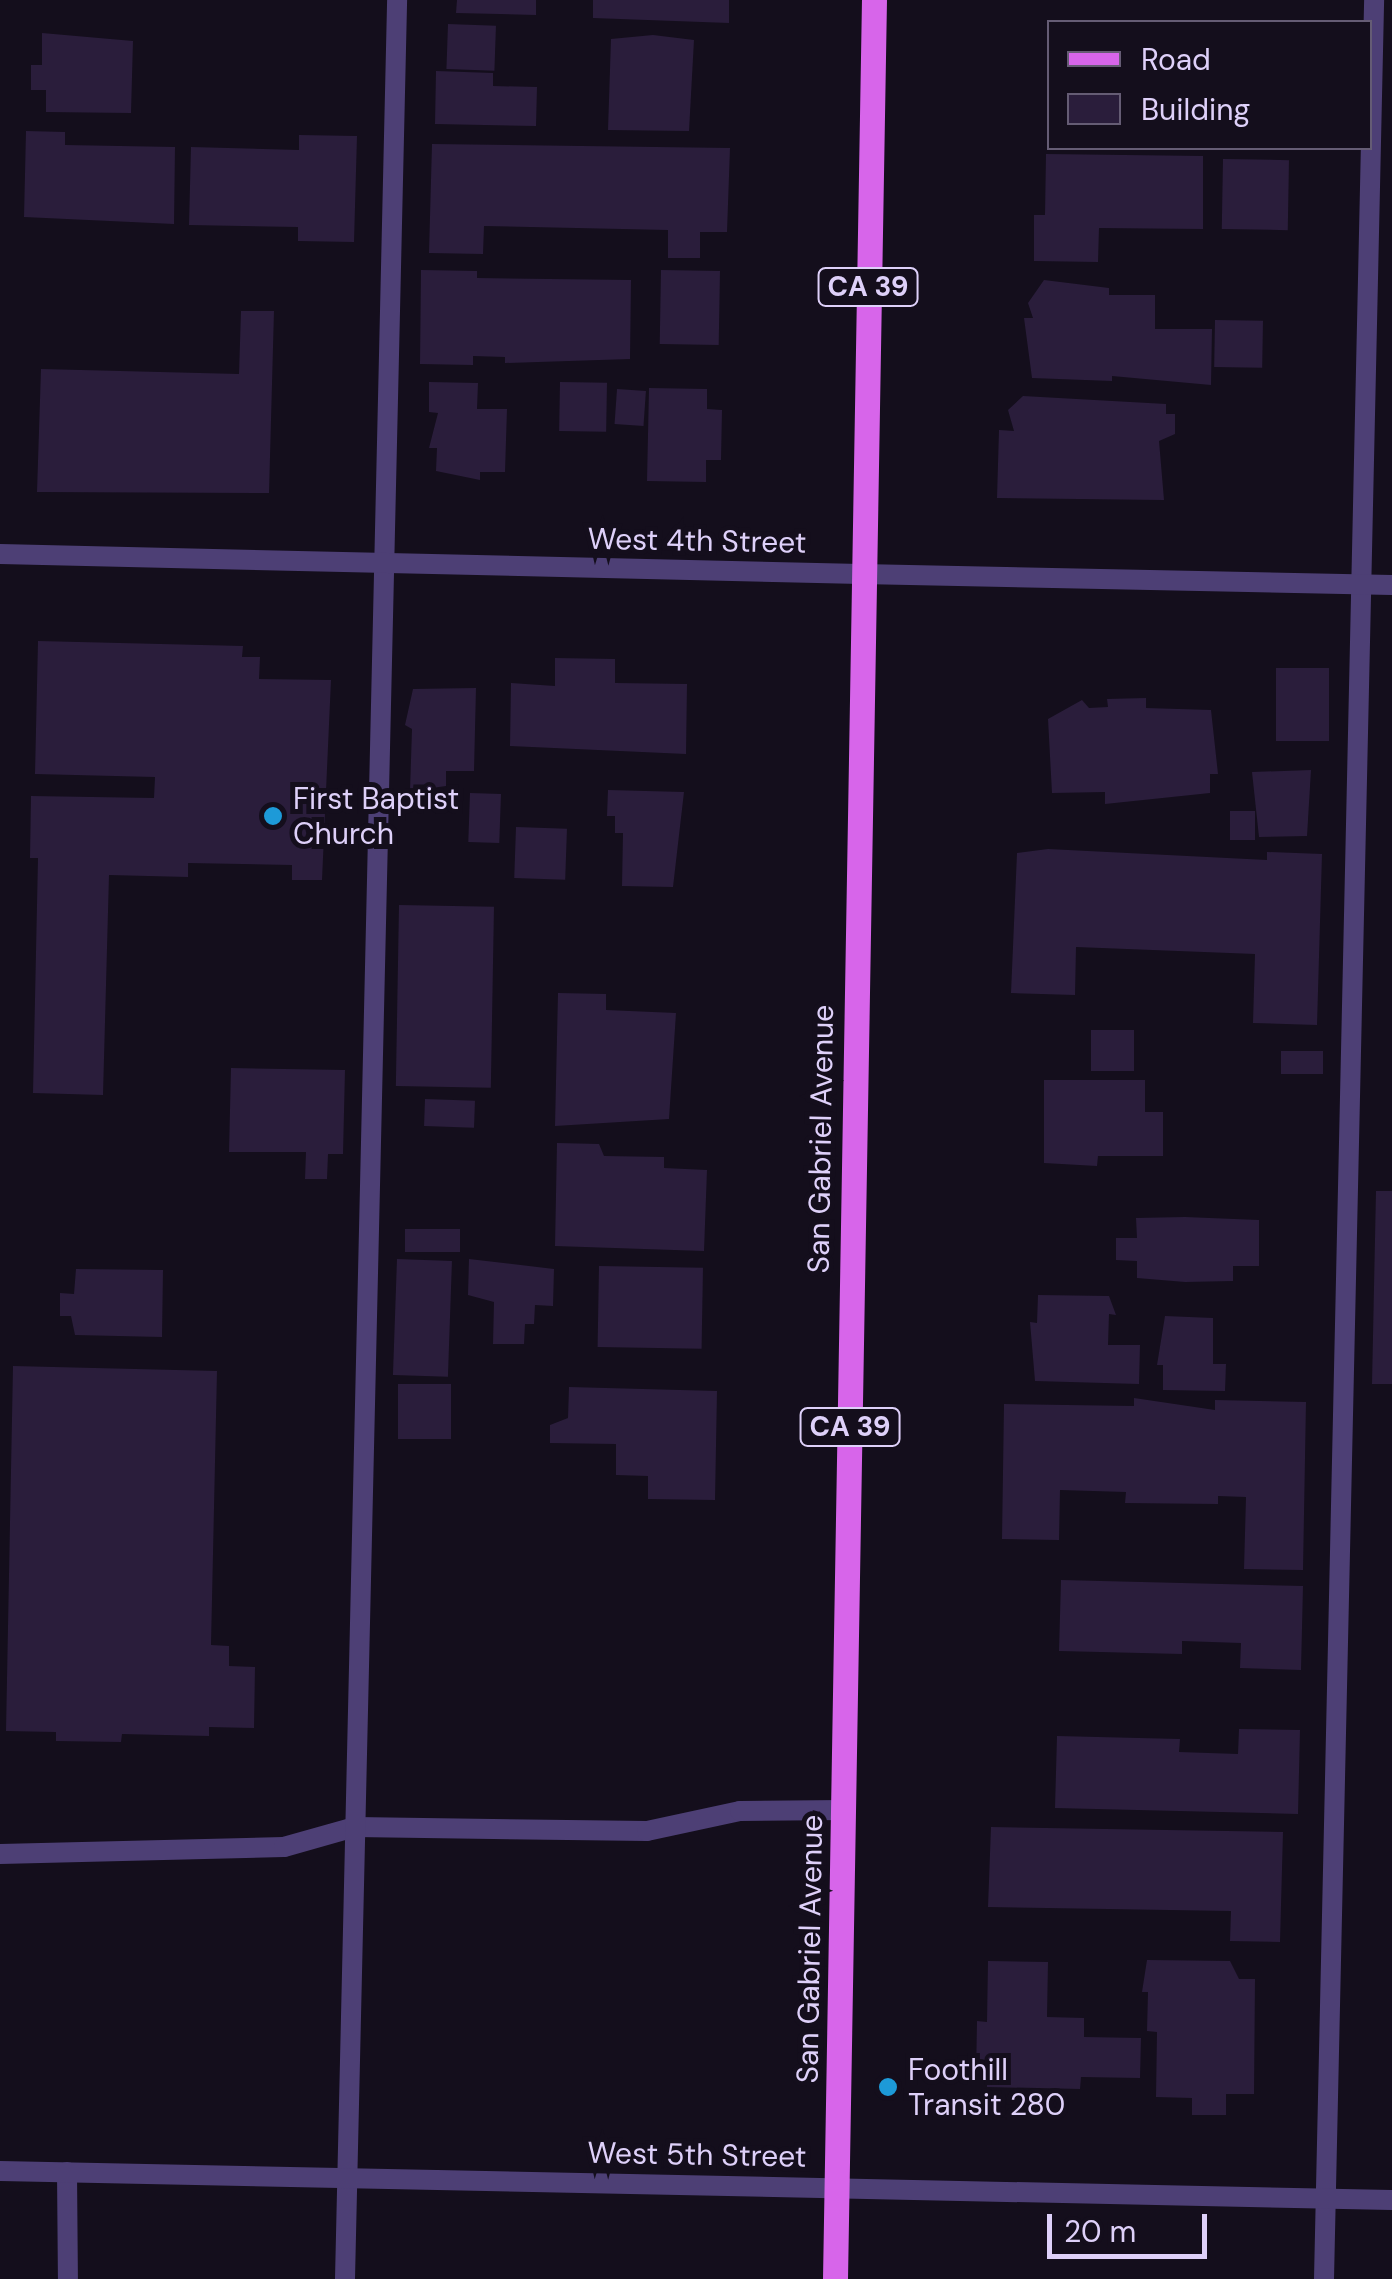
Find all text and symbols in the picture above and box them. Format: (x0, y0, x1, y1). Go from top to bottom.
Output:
legend (1047, 20, 1372, 150)
text: Road (1141, 40, 1211, 79)
text: Building (1141, 90, 1250, 129)
road number: CA 39 (816, 264, 920, 310)
street label: West 4th Street (587, 521, 807, 561)
place label: First Baptist Church (293, 781, 459, 852)
marker: First Baptist Church (262, 805, 284, 827)
street label: San Gabriel Avenue (801, 1004, 841, 1274)
road number: CA 39 (798, 1404, 902, 1450)
street label: San Gabriel Avenue (790, 1814, 830, 2084)
place label: Foothill Transit 280 (908, 2052, 1065, 2122)
marker: Foothill Transit 280 (877, 2076, 899, 2098)
street label: West 5th Street (587, 2135, 807, 2175)
scale bar (1052, 2194, 1212, 2256)
text: 20 m (1064, 2212, 1136, 2251)

